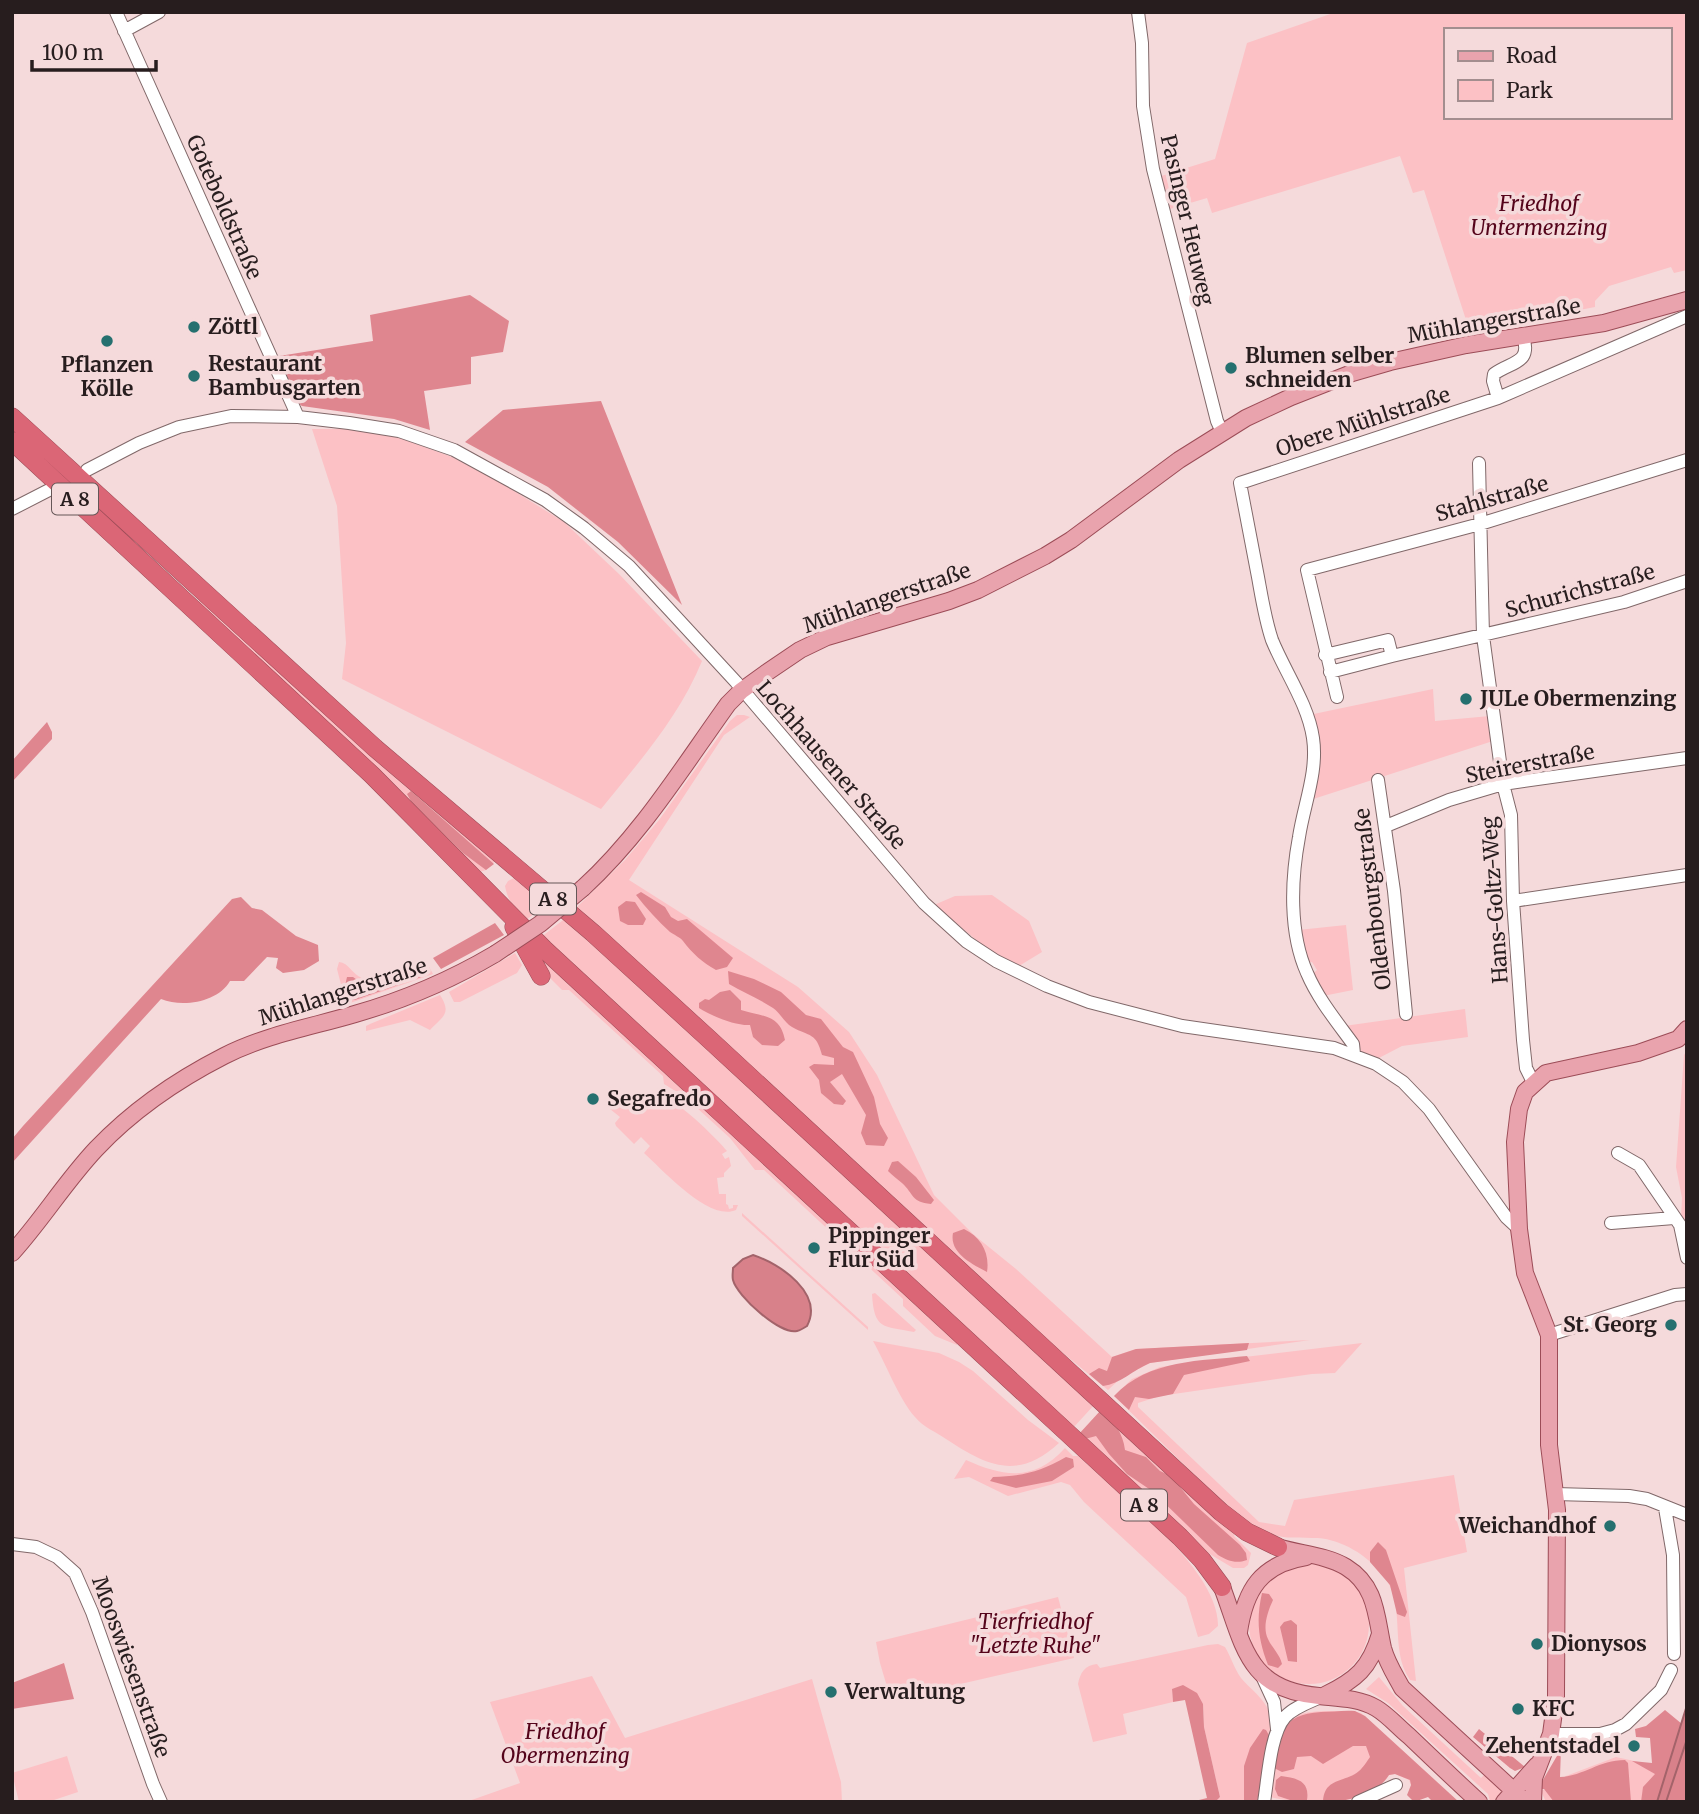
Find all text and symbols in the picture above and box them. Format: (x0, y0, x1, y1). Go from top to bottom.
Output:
scale bar (32, 28, 156, 72)
legend (1444, 28, 1671, 119)
text: 100 m (42, 39, 104, 66)
text: Road (1506, 42, 1557, 69)
text: Park (1506, 77, 1553, 104)
street label: Goteboldstraße (181, 130, 268, 283)
street label: Pasinger Heuweg (1155, 132, 1220, 308)
park label: Friedhof Untermenzing (1471, 190, 1608, 241)
street label: Mühlangerstraße (1405, 292, 1583, 349)
place label: Zöttl (208, 313, 258, 340)
marker: Zöttl (186, 319, 202, 335)
marker: Pflanzen Kölle (99, 333, 115, 349)
place label: Blumen selber schneiden (1245, 342, 1394, 393)
place label: Restaurant Bambusgarten (208, 350, 361, 401)
place label: Pflanzen Kölle (61, 351, 153, 402)
marker: Blumen selber schneiden (1223, 360, 1239, 376)
marker: Restaurant Bambusgarten (186, 368, 202, 384)
street label: Obere Mühlstraße (1272, 381, 1454, 462)
street label: Stahlstraße (1432, 470, 1552, 528)
road number: A 8 (52, 484, 98, 514)
street label: Mühlangerstraße (800, 556, 974, 639)
street label: Schurichstraße (1502, 558, 1658, 623)
street label: Lochhausener Straße (751, 675, 912, 855)
place label: JULe Obermenzing (1479, 685, 1676, 712)
marker: JULe Obermenzing (1458, 691, 1474, 707)
street label: Steirerstraße (1463, 738, 1597, 789)
street label: Oldenbourgstraße (1348, 807, 1397, 992)
street label: Hans-Goltz-Weg (1475, 815, 1514, 985)
road number: A 8 (530, 884, 576, 914)
street label: Mühlangerstraße (255, 952, 430, 1031)
place label: Segafredo (607, 1085, 711, 1112)
marker: Segafredo (585, 1091, 601, 1107)
place label: Pippinger Flur Süd (828, 1222, 931, 1273)
marker: Pippinger Flur Süd (806, 1240, 822, 1256)
place label: St. Georg (1563, 1311, 1657, 1338)
marker: St. Georg (1663, 1317, 1679, 1333)
road number: A 8 (1121, 1490, 1167, 1520)
place label: Weichandhof (1458, 1512, 1598, 1539)
marker: Weichandhof (1602, 1518, 1618, 1534)
street label: Mooswiesenstraße (86, 1572, 177, 1761)
park label: Tierfriedhof "Letzte Ruhe" (969, 1608, 1101, 1659)
place label: Dionysos (1551, 1630, 1647, 1657)
marker: Dionysos (1529, 1636, 1545, 1652)
place label: Verwaltung (844, 1678, 965, 1705)
marker: Verwaltung (823, 1684, 839, 1700)
place label: KFC (1532, 1695, 1575, 1722)
marker: KFC (1510, 1701, 1526, 1717)
park label: Friedhof Obermenzing (500, 1718, 630, 1769)
place label: Zehentstadel (1485, 1732, 1620, 1759)
marker: Zehentstadel (1626, 1738, 1642, 1754)

